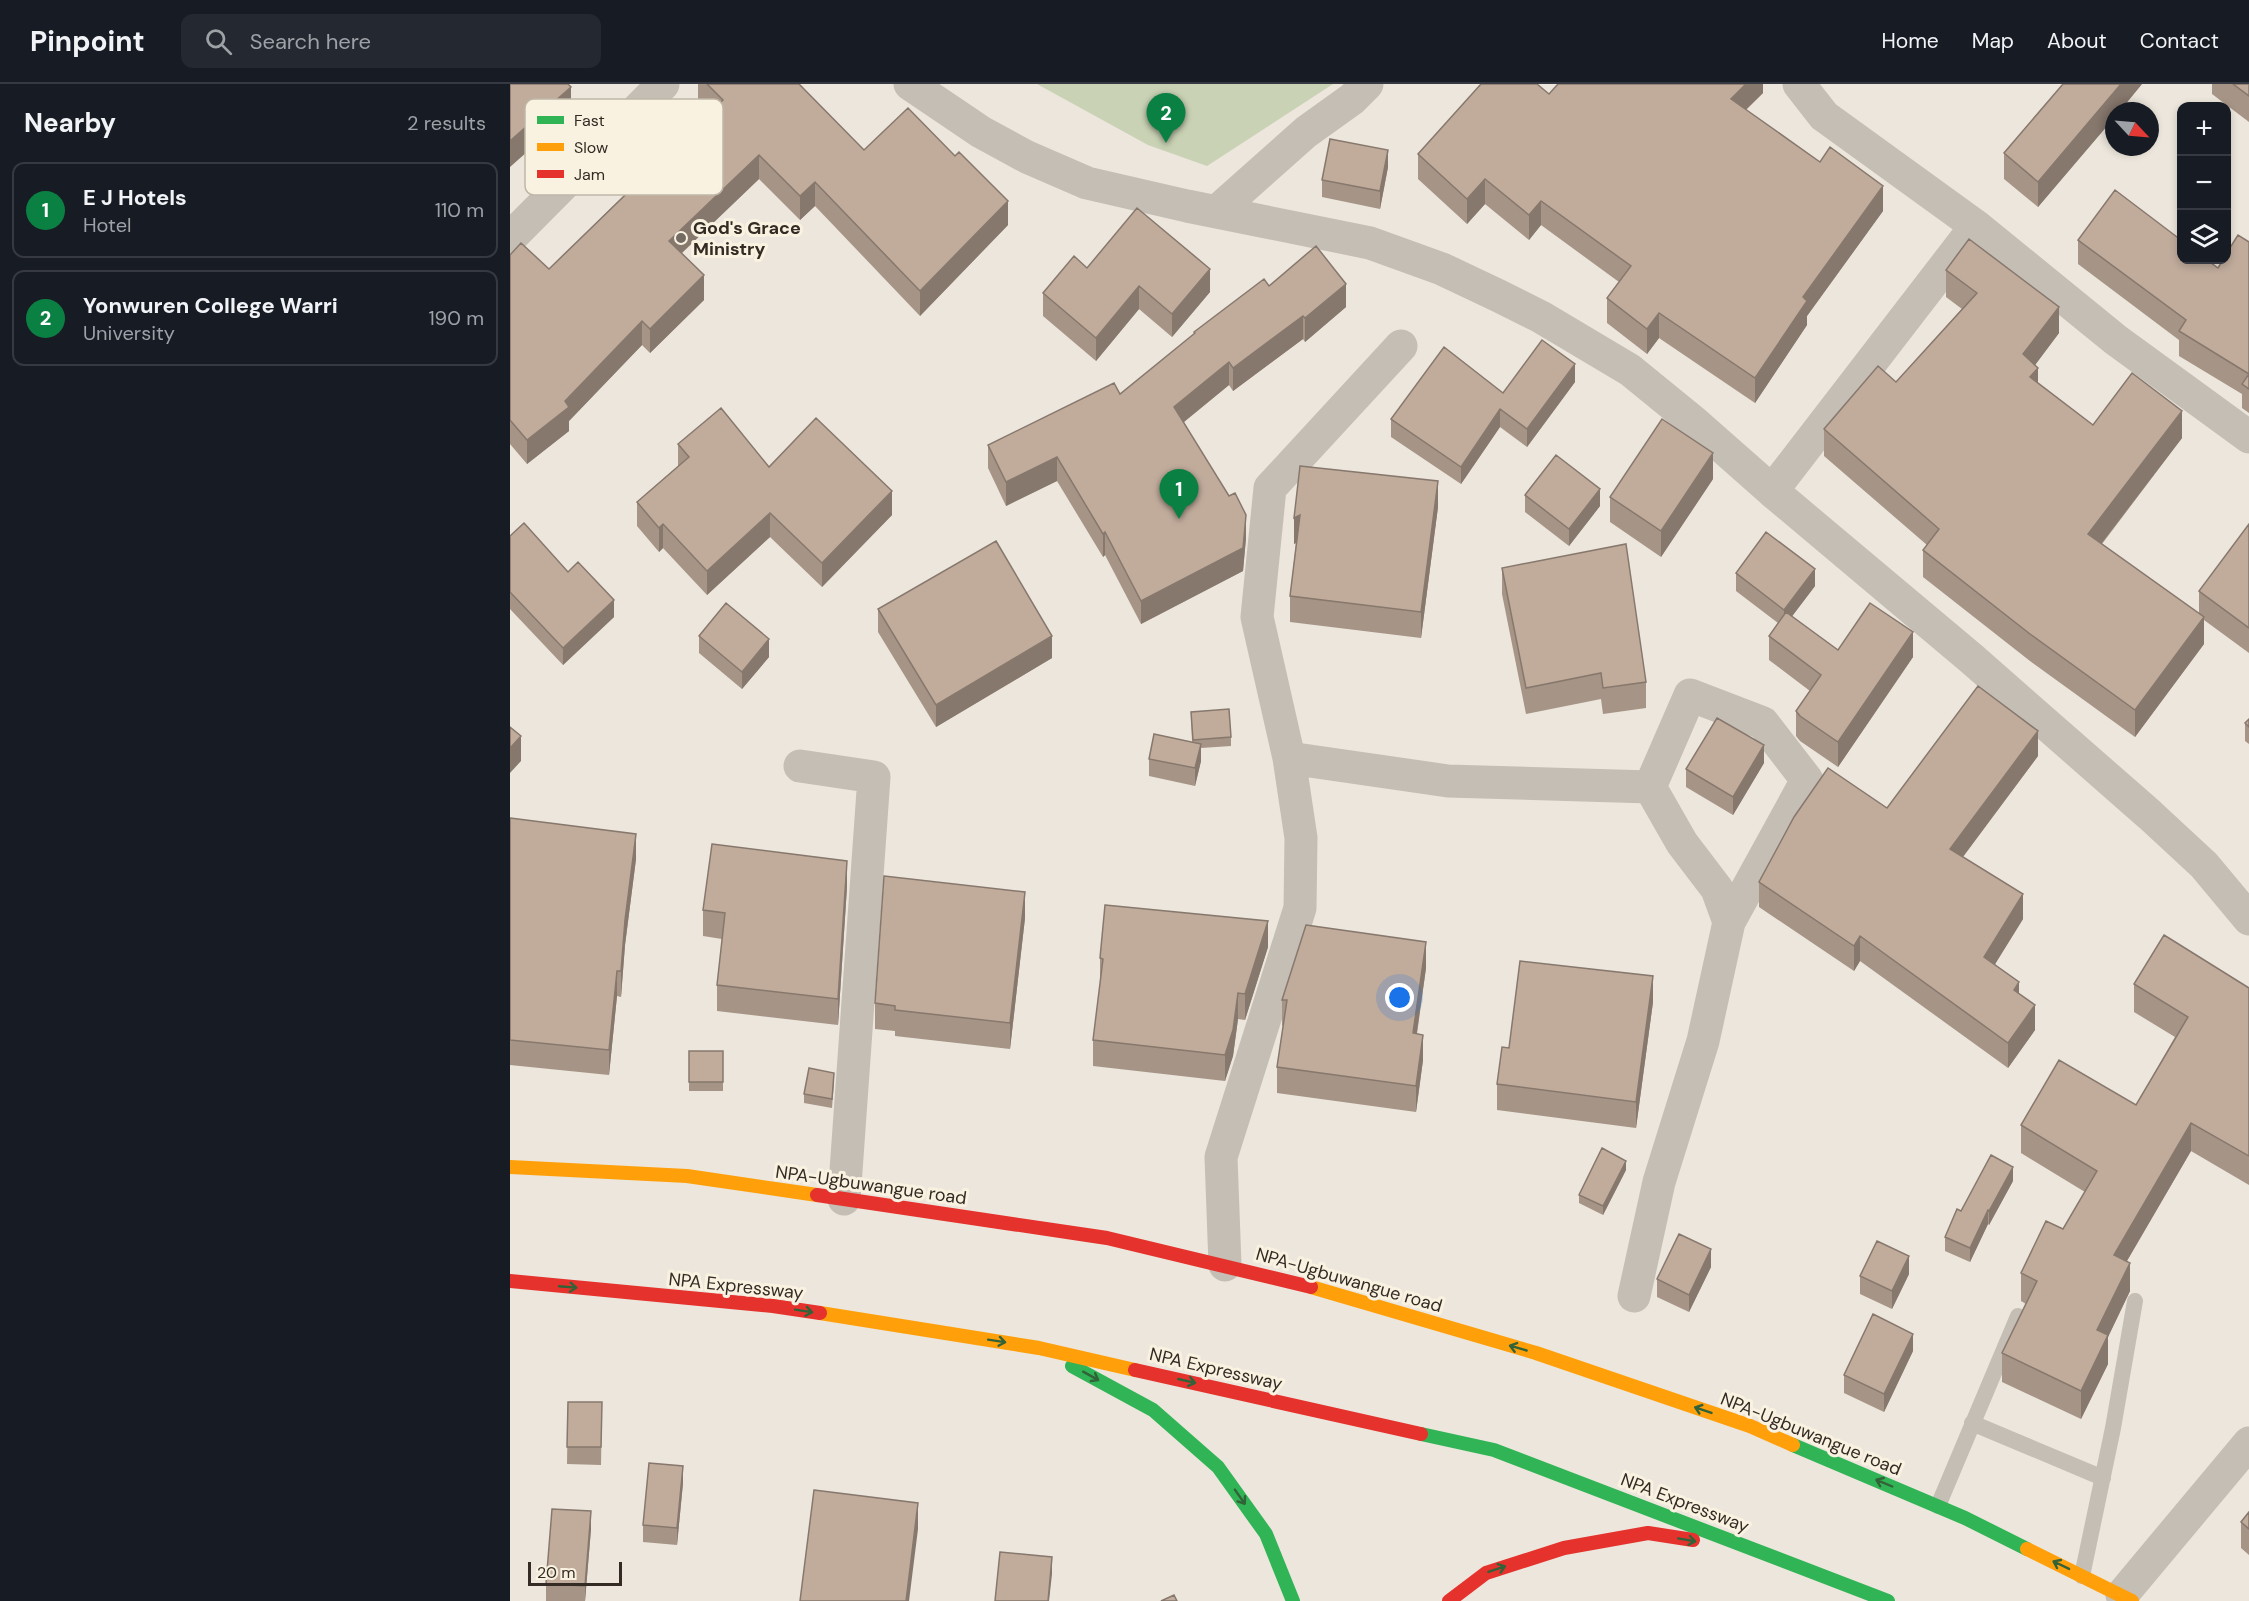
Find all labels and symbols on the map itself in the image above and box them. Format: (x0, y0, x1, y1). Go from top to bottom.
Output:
pin: 2 (1146, 94, 1186, 143)
legend (525, 99, 723, 195)
north arrow (2105, 102, 2159, 156)
text: Fast (574, 110, 605, 131)
text: Slow (574, 137, 608, 158)
text: Jam (574, 164, 605, 185)
place label: God's Grace Ministry (693, 216, 801, 261)
marker: God's Grace Ministry (674, 231, 688, 245)
pin: 1 (1160, 470, 1198, 519)
your location (1385, 983, 1414, 1012)
street label: NPA-Ugbuwangue road (774, 1160, 968, 1210)
street label: NPA-Ugbuwangue road (1253, 1242, 1445, 1318)
street label: NPA Expressway (667, 1267, 805, 1305)
one-way arrow (558, 1282, 578, 1293)
one-way arrow (794, 1306, 813, 1317)
one-way arrow (986, 1336, 1006, 1347)
street label: NPA Expressway (1147, 1342, 1285, 1396)
one-way arrow (1509, 1342, 1528, 1353)
one-way arrow (1081, 1371, 1099, 1382)
one-way arrow (1177, 1376, 1197, 1387)
street label: NPA-Ugbuwangue road (1717, 1387, 1905, 1481)
one-way arrow (1694, 1404, 1713, 1415)
street label: NPA Expressway (1617, 1467, 1753, 1539)
one-way arrow (1875, 1477, 1894, 1488)
one-way arrow (1234, 1489, 1246, 1505)
one-way arrow (1677, 1534, 1696, 1545)
scale bar (528, 1559, 622, 1586)
one-way arrow (2052, 1559, 2070, 1571)
one-way arrow (1487, 1563, 1506, 1574)

